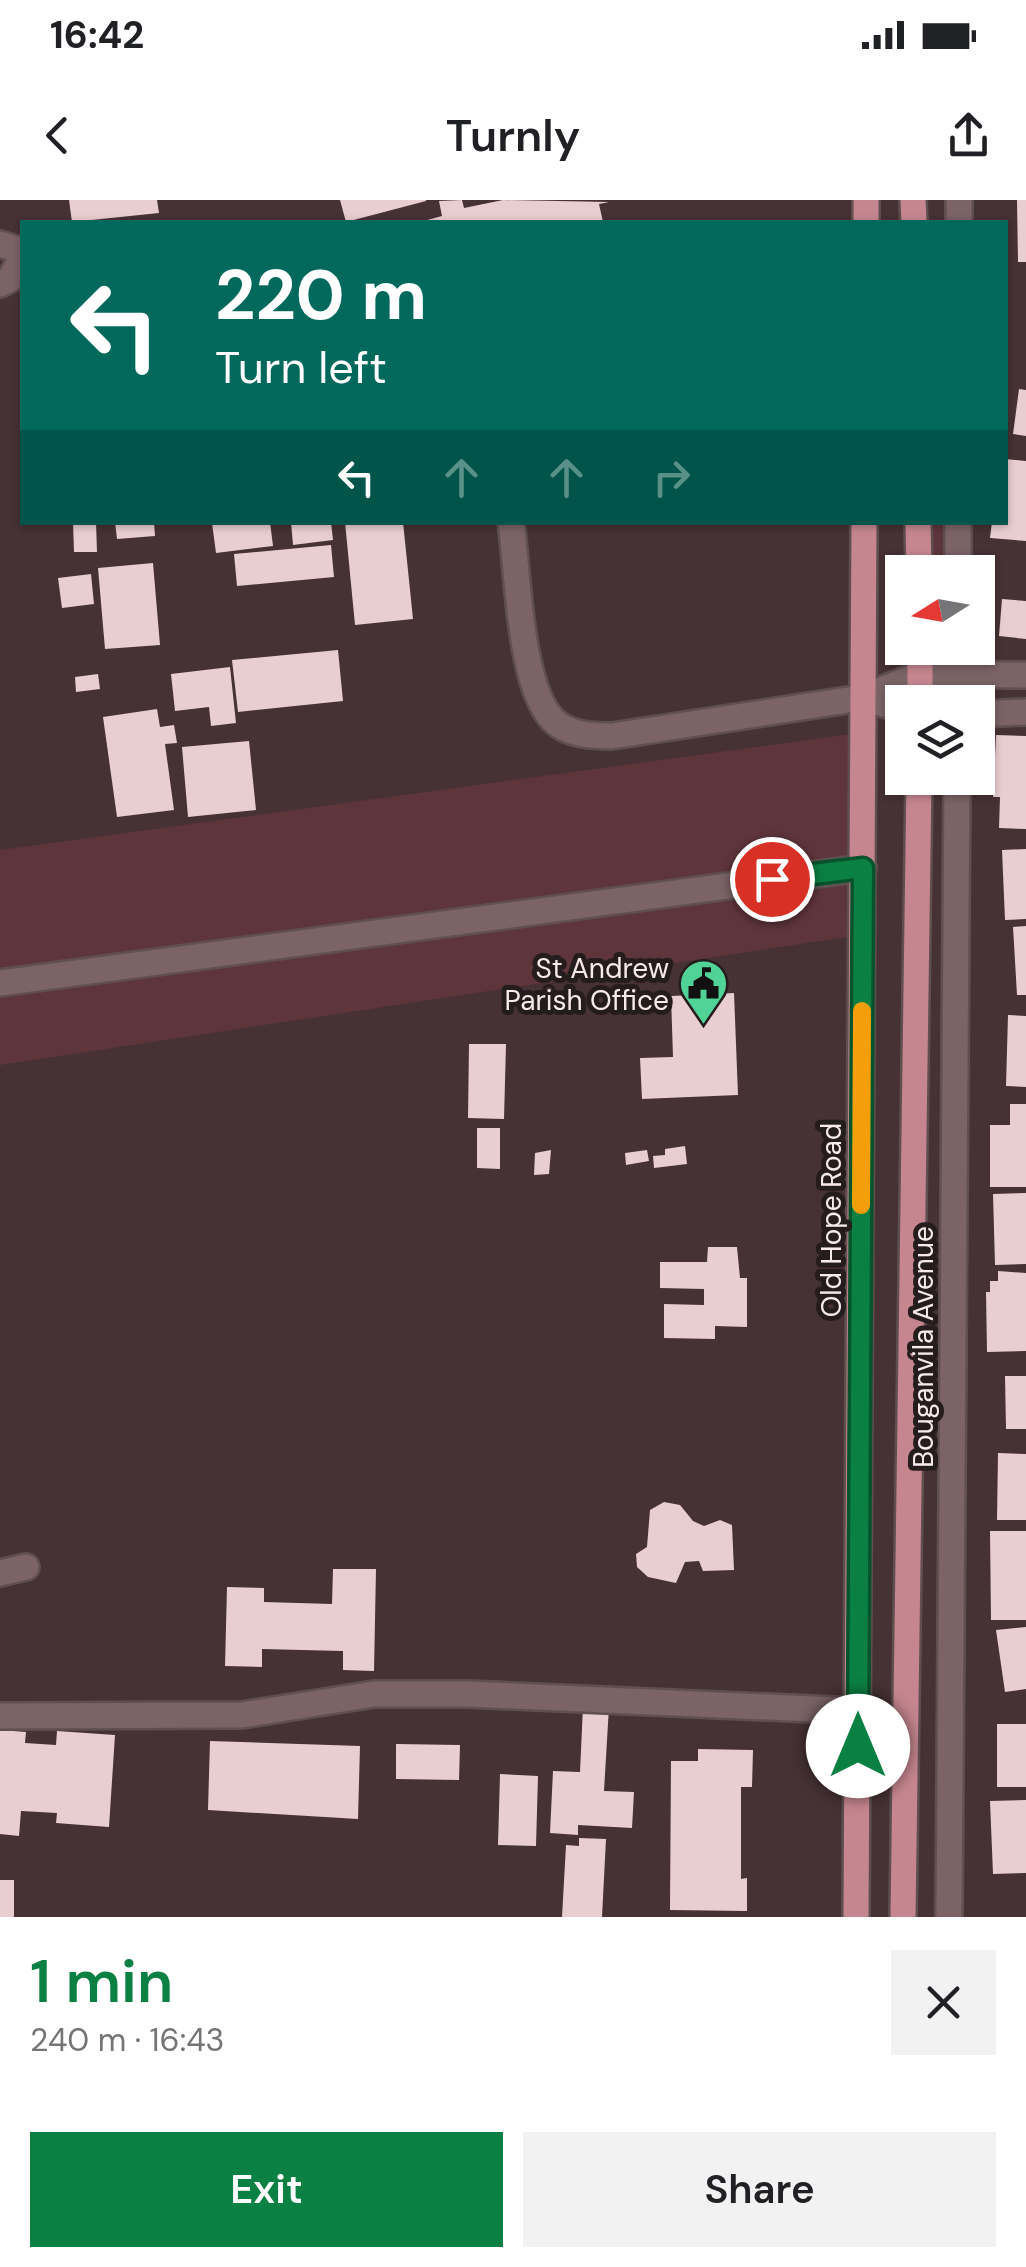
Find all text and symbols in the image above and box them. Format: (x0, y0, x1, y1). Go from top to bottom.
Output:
text: 16:42 (50, 10, 144, 60)
text: Turnly (446, 106, 580, 165)
icon: back (30, 108, 85, 163)
icon: share (941, 108, 996, 163)
text: 220 m (215, 250, 427, 341)
icon: left (50, 260, 180, 390)
text: Turn left (215, 338, 387, 397)
icon: left (329, 450, 384, 505)
icon: ahead (434, 450, 489, 505)
icon: ahead (539, 450, 594, 505)
icon: right (644, 450, 699, 505)
north arrow (885, 555, 995, 665)
map controls (885, 555, 995, 795)
button: layers (885, 685, 995, 795)
pin (730, 837, 815, 922)
icon: arrive (745, 852, 800, 907)
place label: St Andrew Parish Office (505, 950, 669, 1019)
public building icon: St Andrew Parish Office (678, 958, 730, 1026)
street label: Old Hope Road (813, 1123, 850, 1317)
street label: Bouganvila Avenue (905, 1226, 942, 1468)
position arrow (806, 1694, 910, 1798)
text: 1 min (30, 1942, 173, 2021)
button: close (891, 1950, 996, 2055)
text: 240 m · 16:43 (30, 2019, 224, 2061)
button: Exit (30, 2132, 503, 2247)
button: Share (523, 2132, 996, 2247)

